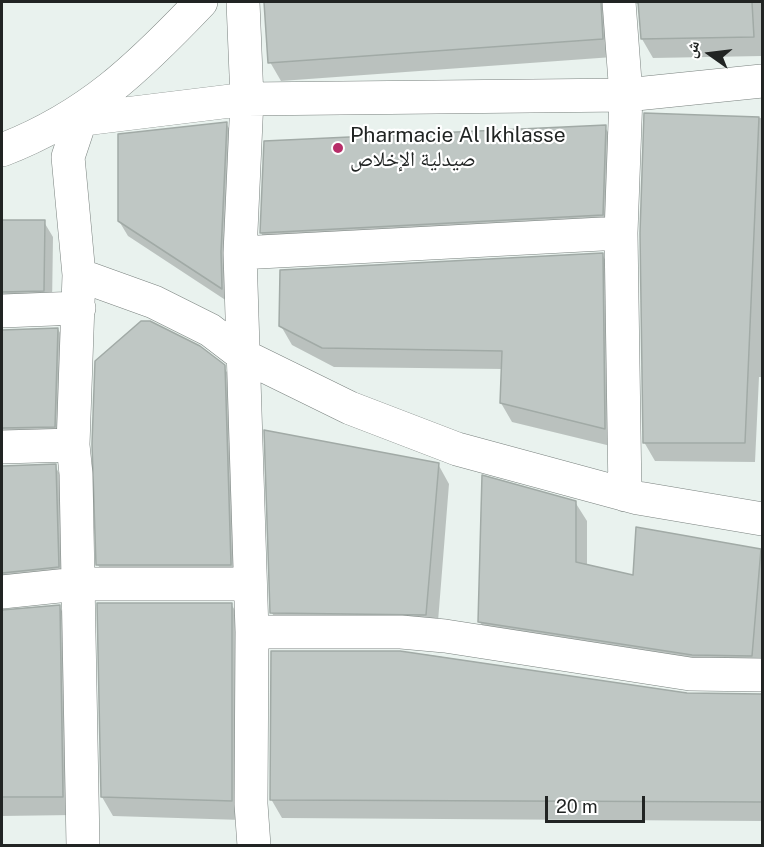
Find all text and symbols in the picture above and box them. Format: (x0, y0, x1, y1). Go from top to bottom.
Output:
north arrow (680, 24, 740, 84)
text: ش (681, 39, 703, 60)
place label: Pharmacie Al Ikhlasse صيدلية الإخلاص (350, 123, 566, 173)
marker: Pharmacie Al Ikhlasse صيدلية الإخلاص (331, 141, 345, 155)
scale bar (548, 784, 648, 822)
text: 20 m (556, 796, 598, 817)

